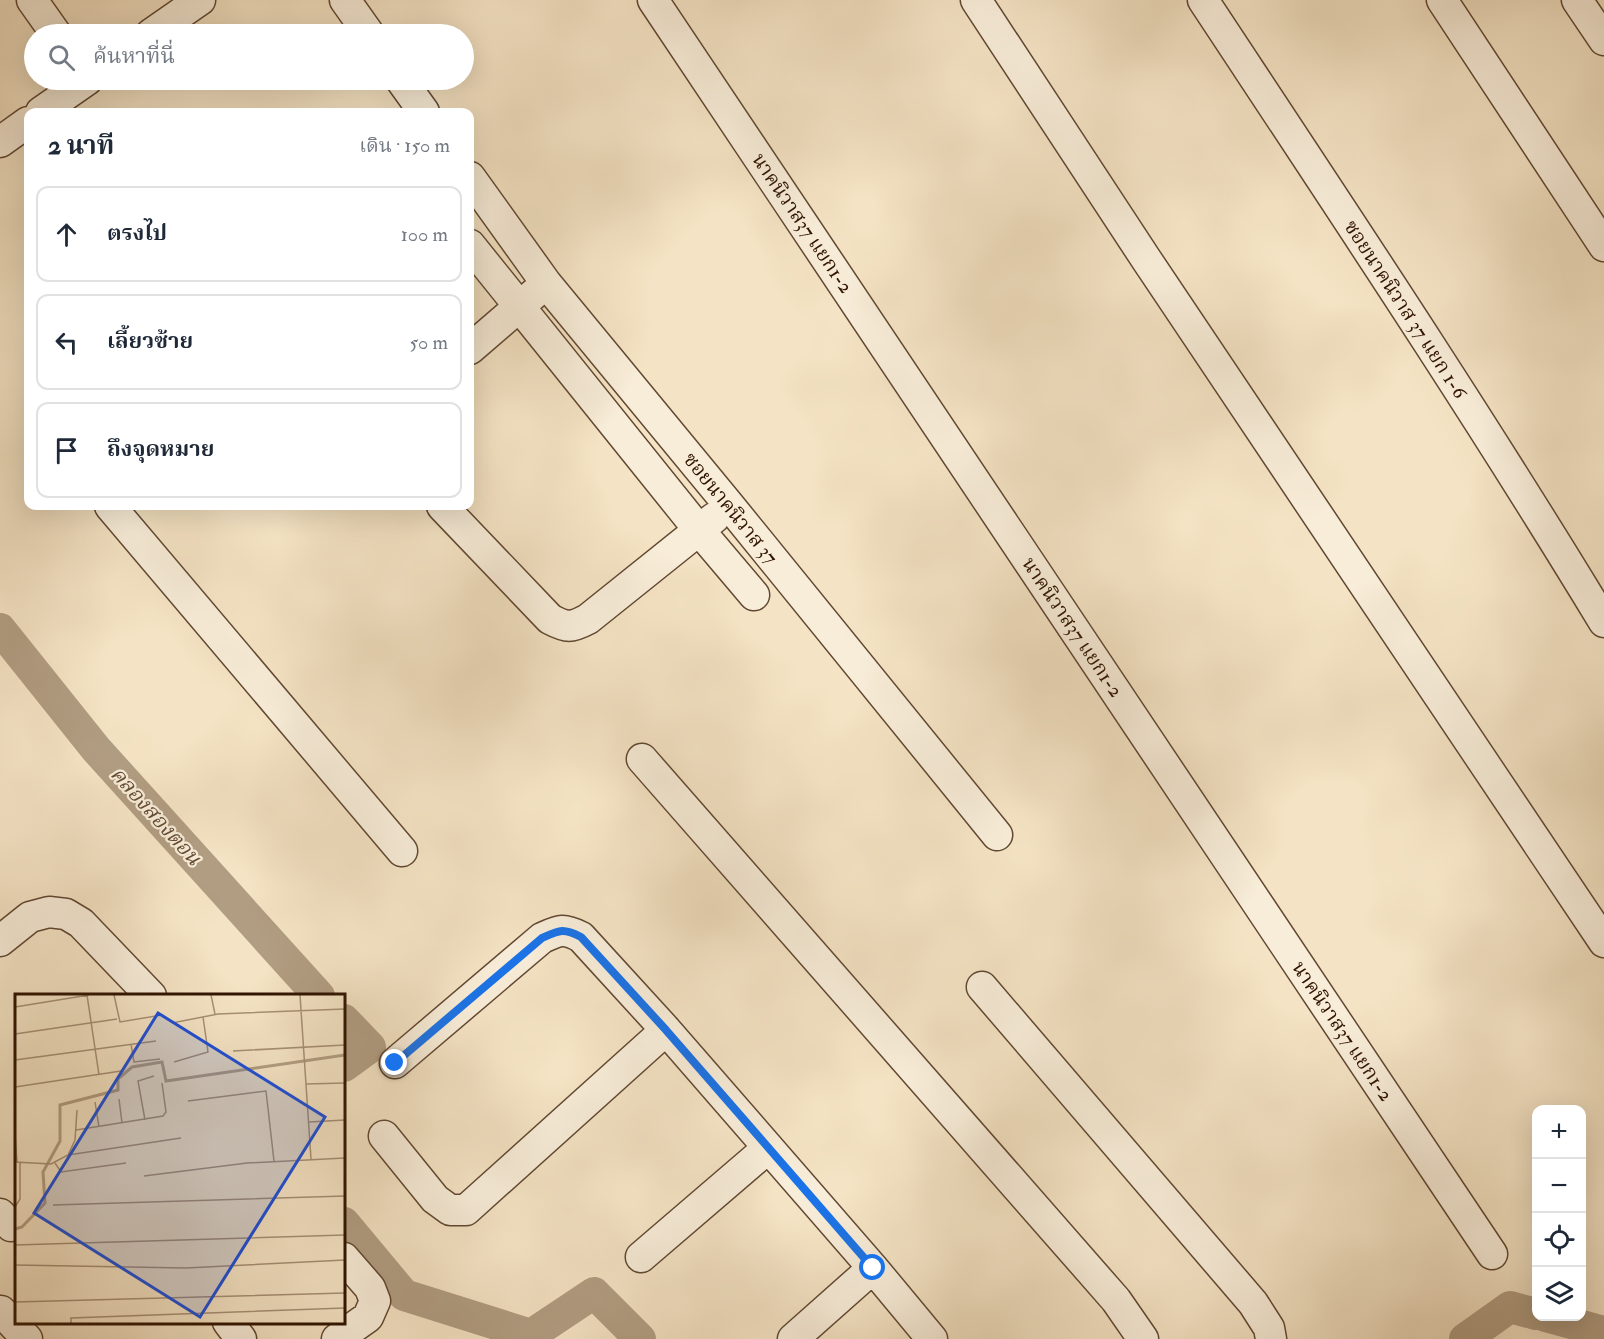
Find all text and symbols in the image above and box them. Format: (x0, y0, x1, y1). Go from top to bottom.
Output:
search box (24, 24, 474, 90)
icon: search (45, 41, 78, 74)
text: ค้นหาที่นี่ (93, 42, 175, 70)
text: 2 นาที (48, 130, 114, 162)
text: เดิน · 150 m (359, 133, 450, 158)
street label: นาคนิวาส37 แยก1-2 (746, 148, 859, 298)
street label: ซอยนาคนิวาส 37 แยก 1-6 (1339, 215, 1473, 404)
icon: ahead (50, 218, 83, 251)
text: ตรงไป (107, 219, 167, 247)
text: 100 m (401, 222, 448, 247)
icon: left (50, 326, 83, 359)
text: เลี้ยวซ้าย (107, 327, 193, 355)
text: 50 m (409, 330, 448, 355)
icon: arrive (50, 434, 83, 467)
text: ถึงจุดหมาย (107, 435, 214, 463)
street label: ซอยนาคนิวาส 37 (678, 447, 783, 569)
street label: นาคนิวาส37 แยก1-2 (1016, 552, 1129, 702)
water label: คลองสองตอน (104, 761, 207, 871)
street label: นาคนิวาส37 แยก1-2 (1286, 956, 1399, 1106)
inset map (15, 994, 345, 1324)
route end (381, 1049, 407, 1075)
map controls (1532, 1105, 1586, 1321)
button: + (1532, 1105, 1586, 1159)
button: − (1532, 1159, 1586, 1213)
button: locate (1532, 1213, 1586, 1267)
route start (859, 1254, 885, 1280)
button: layers (1532, 1267, 1586, 1321)

